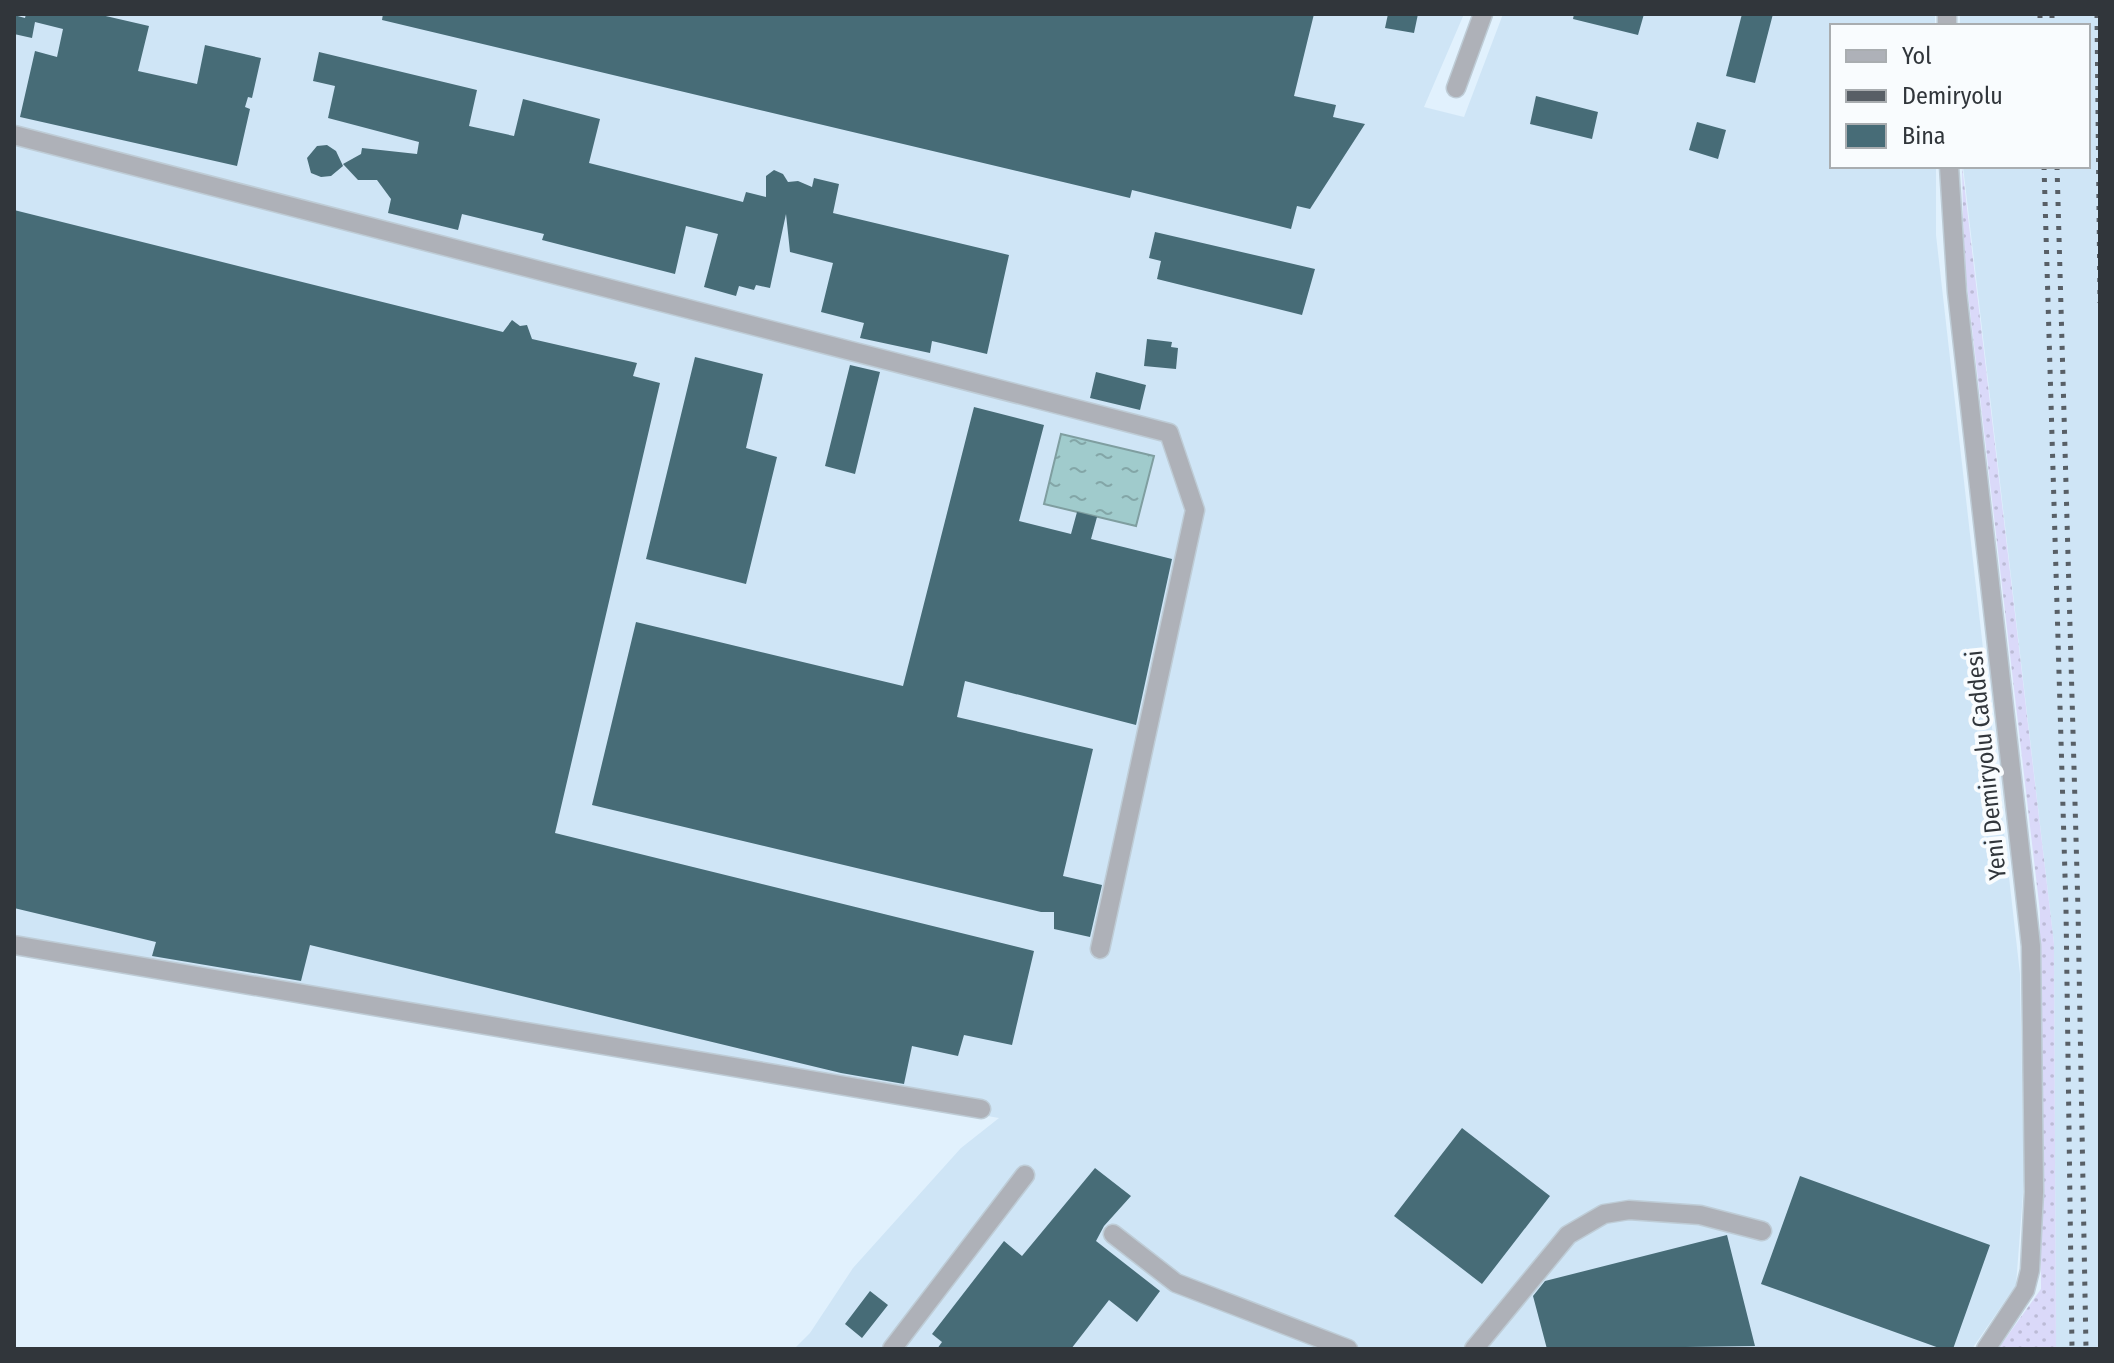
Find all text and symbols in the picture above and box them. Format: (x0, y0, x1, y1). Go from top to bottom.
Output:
legend (1830, 24, 2090, 168)
text: Yol (1902, 42, 1932, 70)
text: Demiryolu (1902, 82, 2003, 110)
text: Bina (1902, 122, 1946, 150)
street label: Yeni Demiryolu Caddesi (1960, 649, 2012, 881)

